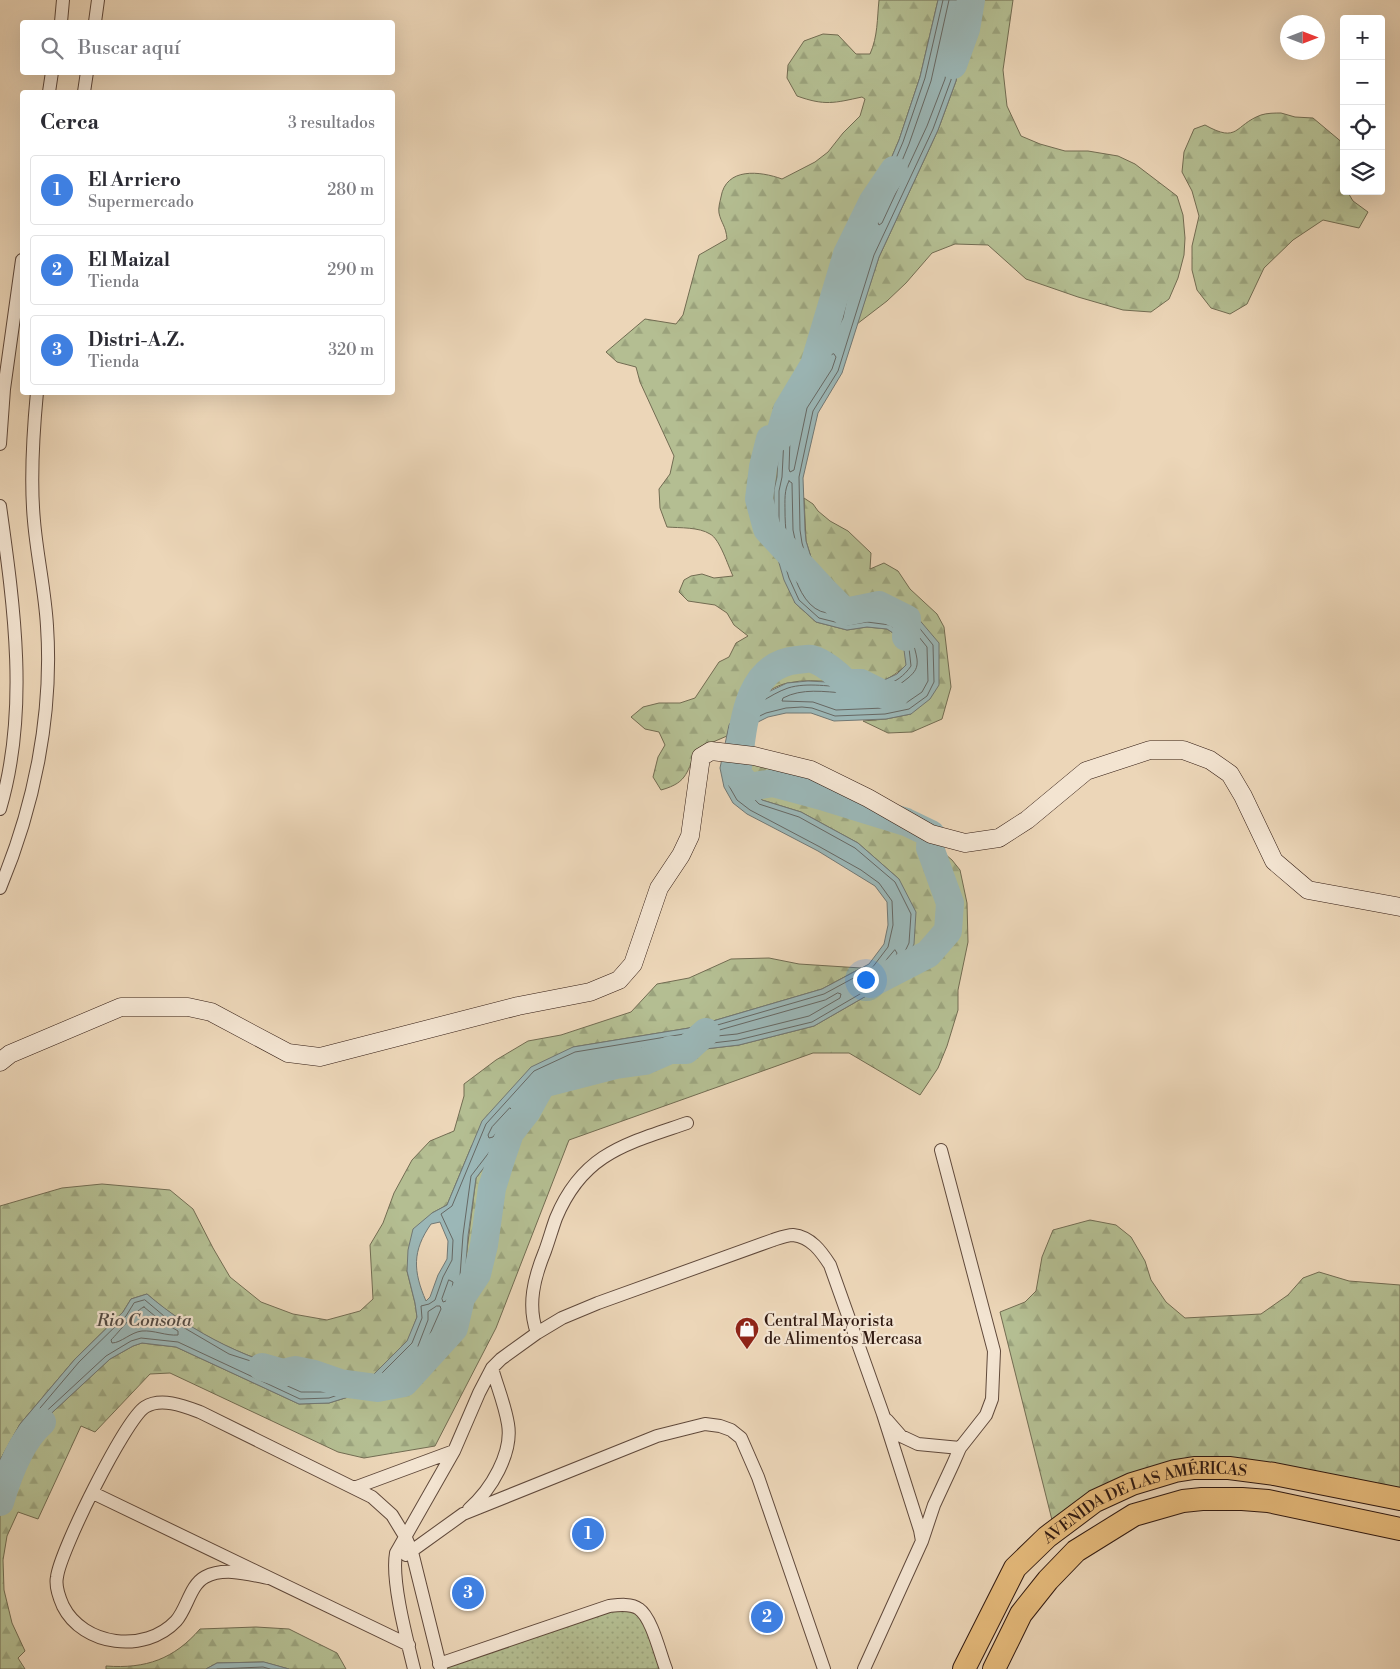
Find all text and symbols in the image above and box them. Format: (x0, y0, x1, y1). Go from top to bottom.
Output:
north arrow (1280, 15, 1325, 60)
map controls (1340, 15, 1385, 195)
button: + (1340, 15, 1385, 60)
search box (20, 20, 395, 75)
icon: search (38, 34, 66, 62)
text: Buscar aquí (78, 36, 180, 60)
button: − (1340, 60, 1385, 105)
button: locate (1340, 105, 1385, 150)
text: Cerca (40, 110, 99, 136)
text: 3 resultados (288, 113, 375, 133)
button: layers (1340, 150, 1385, 195)
text: El Arriero (88, 168, 181, 192)
text: 1 (53, 180, 61, 200)
text: 280 m (327, 180, 374, 200)
text: Supermercado (88, 192, 194, 212)
text: El Maizal (88, 248, 170, 272)
text: 2 (52, 260, 62, 280)
text: 290 m (327, 260, 374, 280)
text: Tienda (88, 272, 139, 292)
text: Distri-A.Z. (88, 328, 185, 352)
text: 3 (52, 340, 62, 360)
text: 320 m (328, 340, 374, 360)
text: Tienda (88, 352, 139, 372)
your location (853, 967, 879, 993)
water label: Rio Consota (95, 1309, 193, 1332)
place label: Central Mayorista de Alimentos Mercasa (764, 1311, 923, 1349)
shop icon: Central Mayorista de Alimentos Mercasa (734, 1316, 760, 1350)
street label: AVENIDA DE LAS AMÉRICAS (1038, 1456, 1248, 1549)
pin: 1 (572, 1515, 604, 1553)
pin: 3 (452, 1574, 484, 1612)
pin: 2 (751, 1598, 783, 1636)

